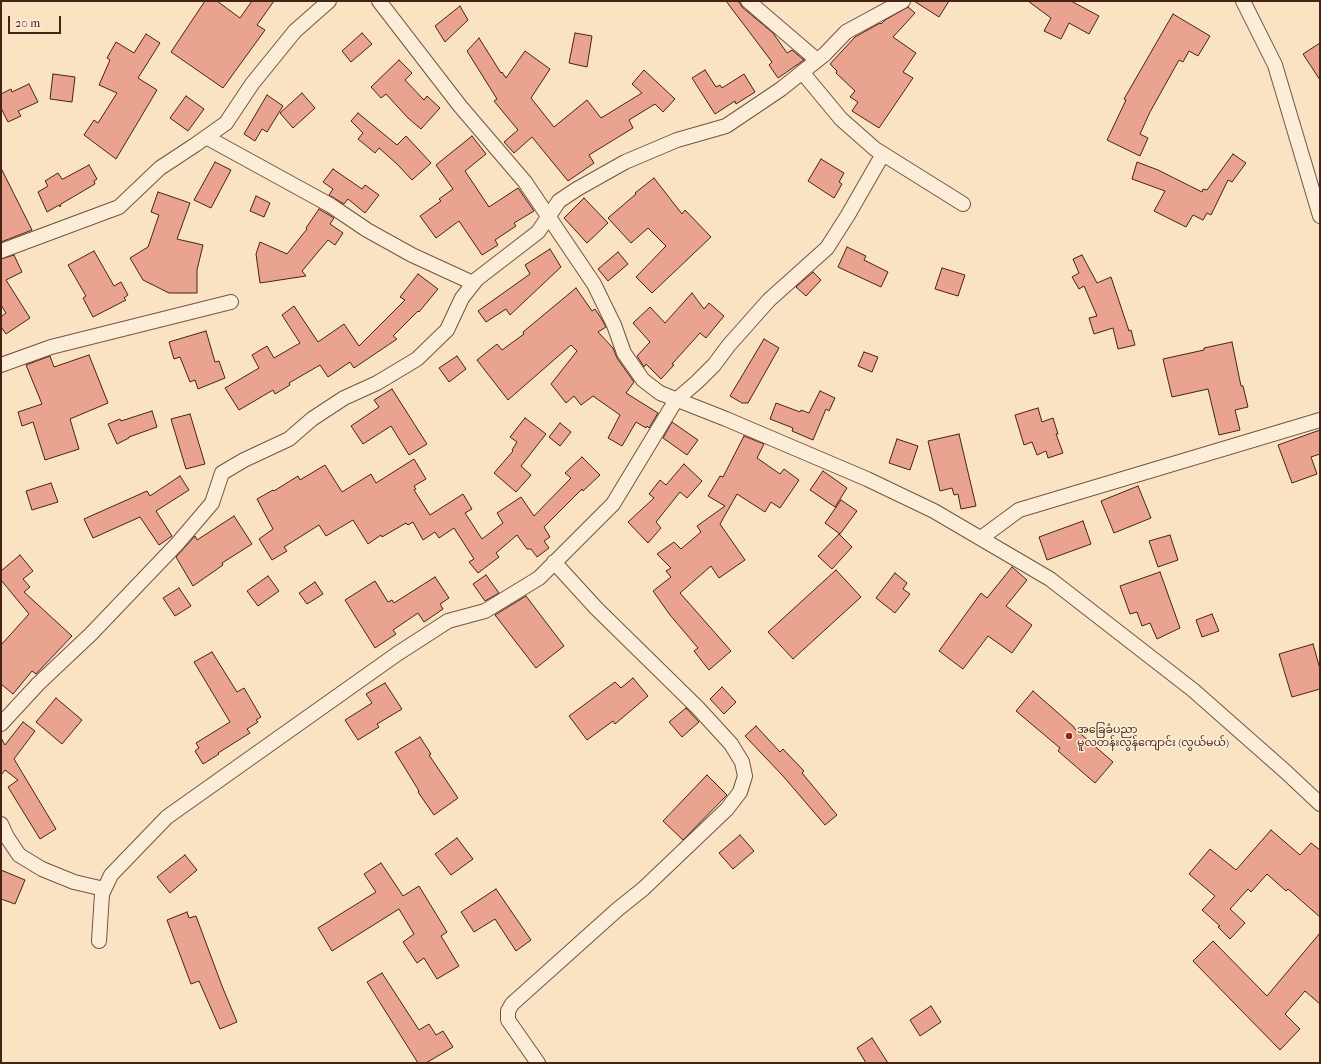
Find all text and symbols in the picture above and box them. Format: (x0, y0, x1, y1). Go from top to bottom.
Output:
scale bar (10, 8, 63, 34)
text: 20 m (15, 16, 40, 30)
place label: အခြေခံပညာ မူလတန်းလွန်ကျောင်း (လွယ်မယ်) (1077, 723, 1229, 749)
marker: အခြေခံပညာ မူလတန်းလွန်ကျောင်း (လွယ်မယ်) (1064, 731, 1074, 741)

